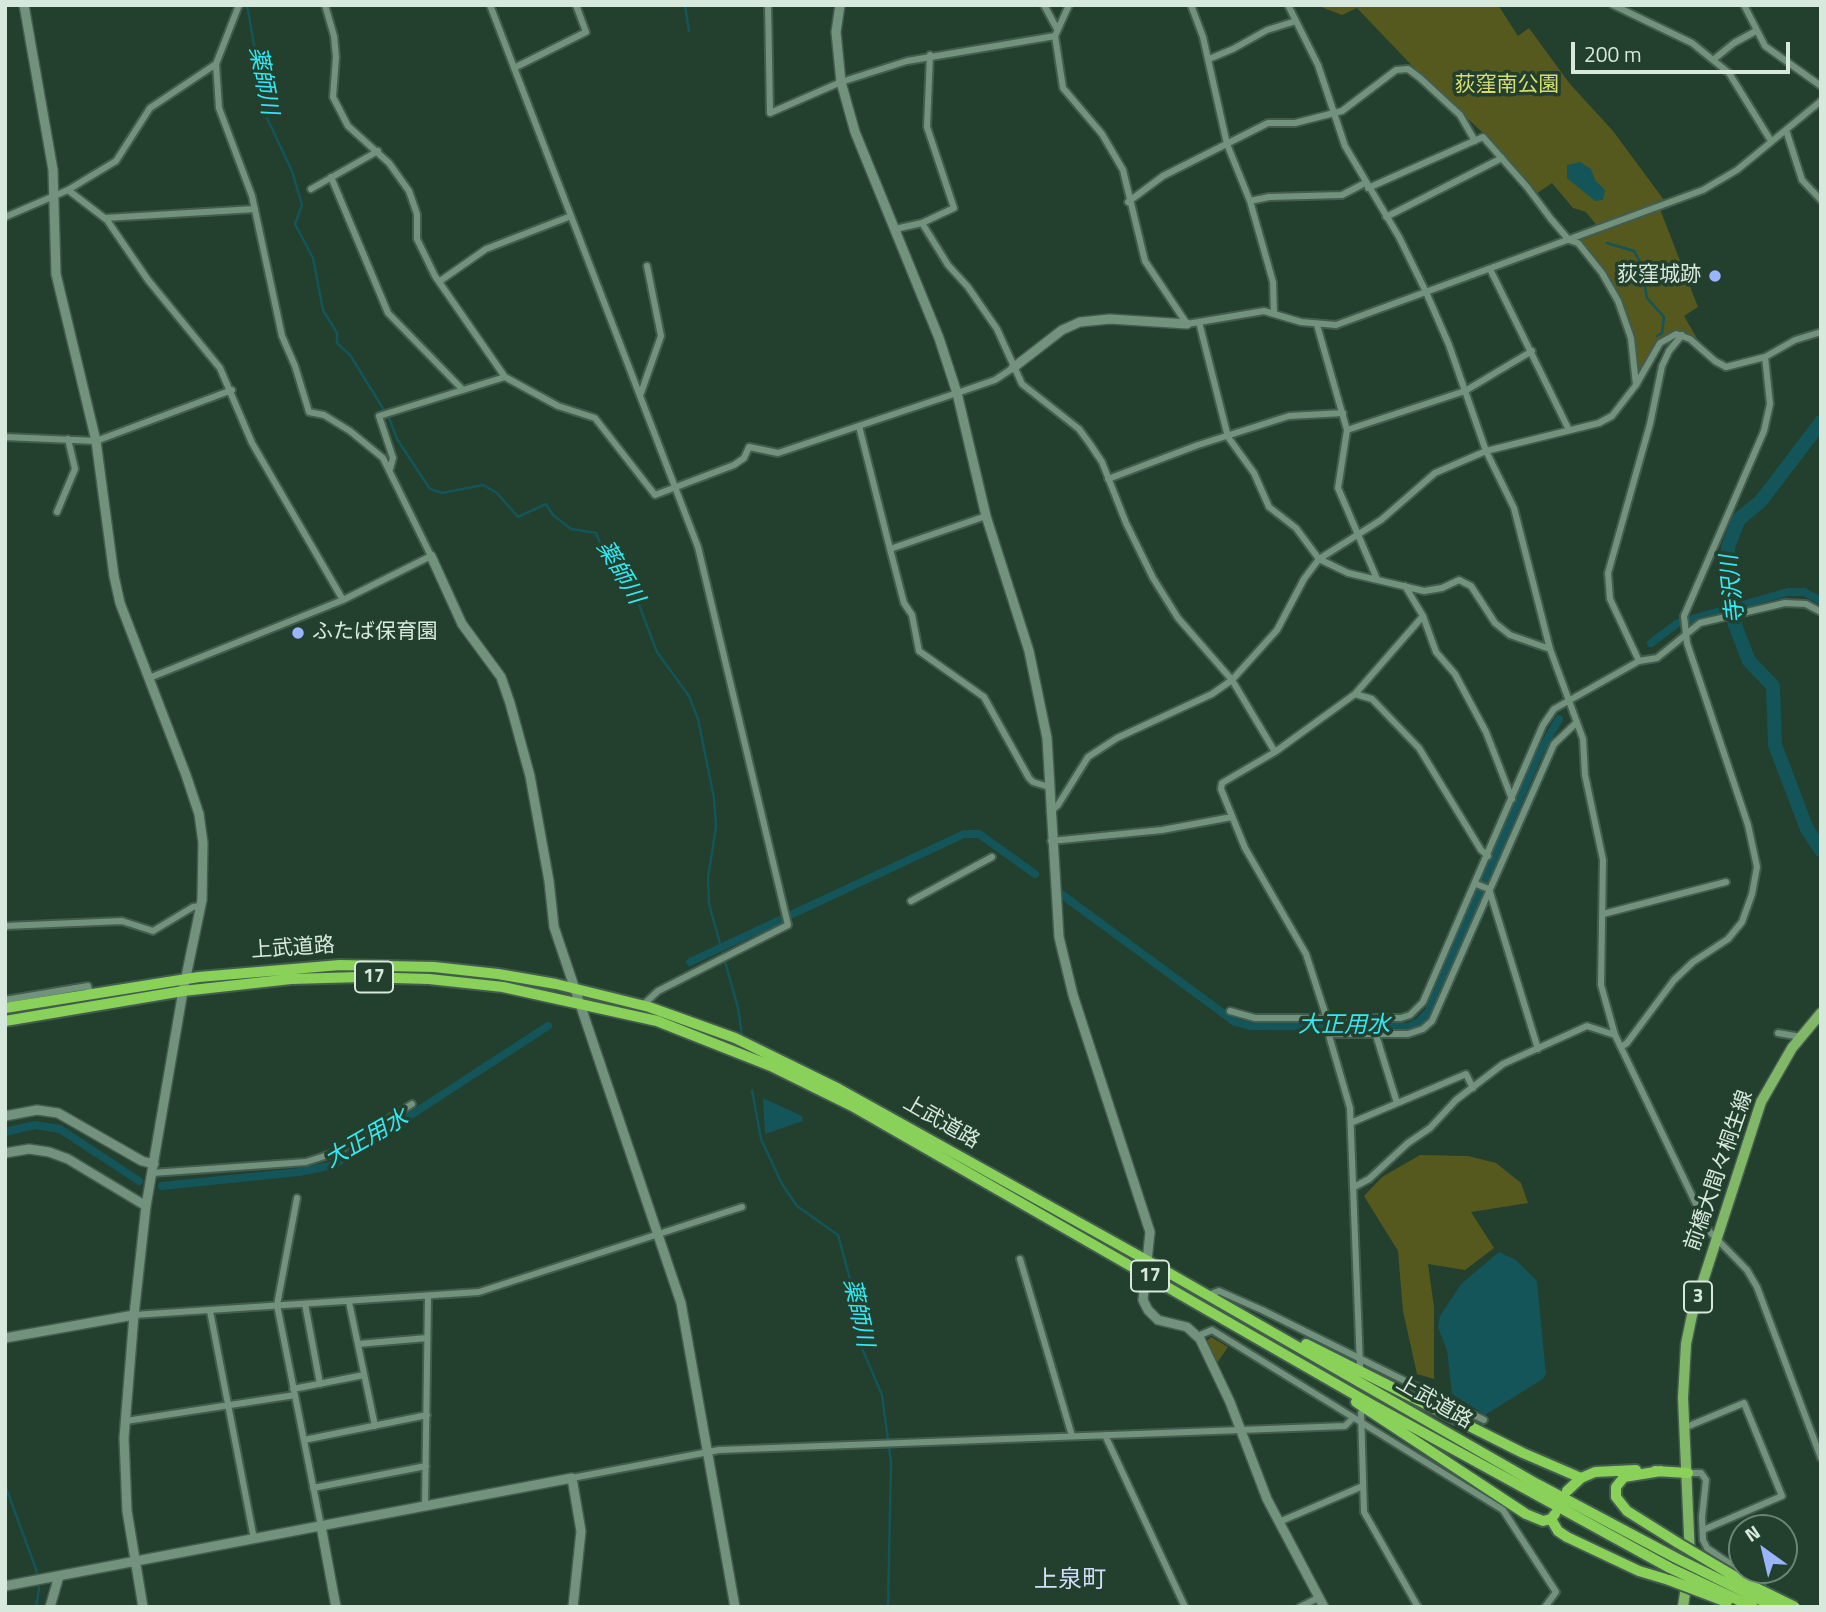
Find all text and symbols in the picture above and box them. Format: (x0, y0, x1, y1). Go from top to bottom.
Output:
scale bar (1574, 28, 1793, 72)
text: 200 m (1584, 38, 1641, 70)
water label: 薬師川 (242, 45, 282, 117)
park label: 荻窪南公園 (1455, 73, 1559, 99)
place label: 荻窪城跡 (1617, 263, 1701, 289)
marker: 荻窪城跡 (1707, 268, 1723, 284)
water label: 薬師川 (589, 536, 649, 610)
water label: 寺沢川 (1717, 553, 1751, 625)
place label: ふたば保育園 (312, 620, 438, 646)
marker: ふたば保育園 (290, 625, 306, 641)
street label: 上武道路 (250, 934, 336, 964)
road number: 17 (355, 962, 393, 993)
water label: 大正用水 (1298, 1012, 1390, 1040)
street label: 前橋大間々桐生線 (1681, 1087, 1759, 1255)
street label: 上武道路 (898, 1091, 984, 1155)
water label: 大正用水 (320, 1105, 414, 1175)
road number: 17 (1131, 1260, 1169, 1292)
water label: 薬師川 (836, 1276, 878, 1350)
road number: 3 (1684, 1282, 1712, 1312)
street label: 上武道路 (1391, 1371, 1477, 1435)
north arrow (1728, 1514, 1798, 1584)
text: N (1739, 1517, 1766, 1549)
district label: 上泉町 (1034, 1567, 1106, 1595)

